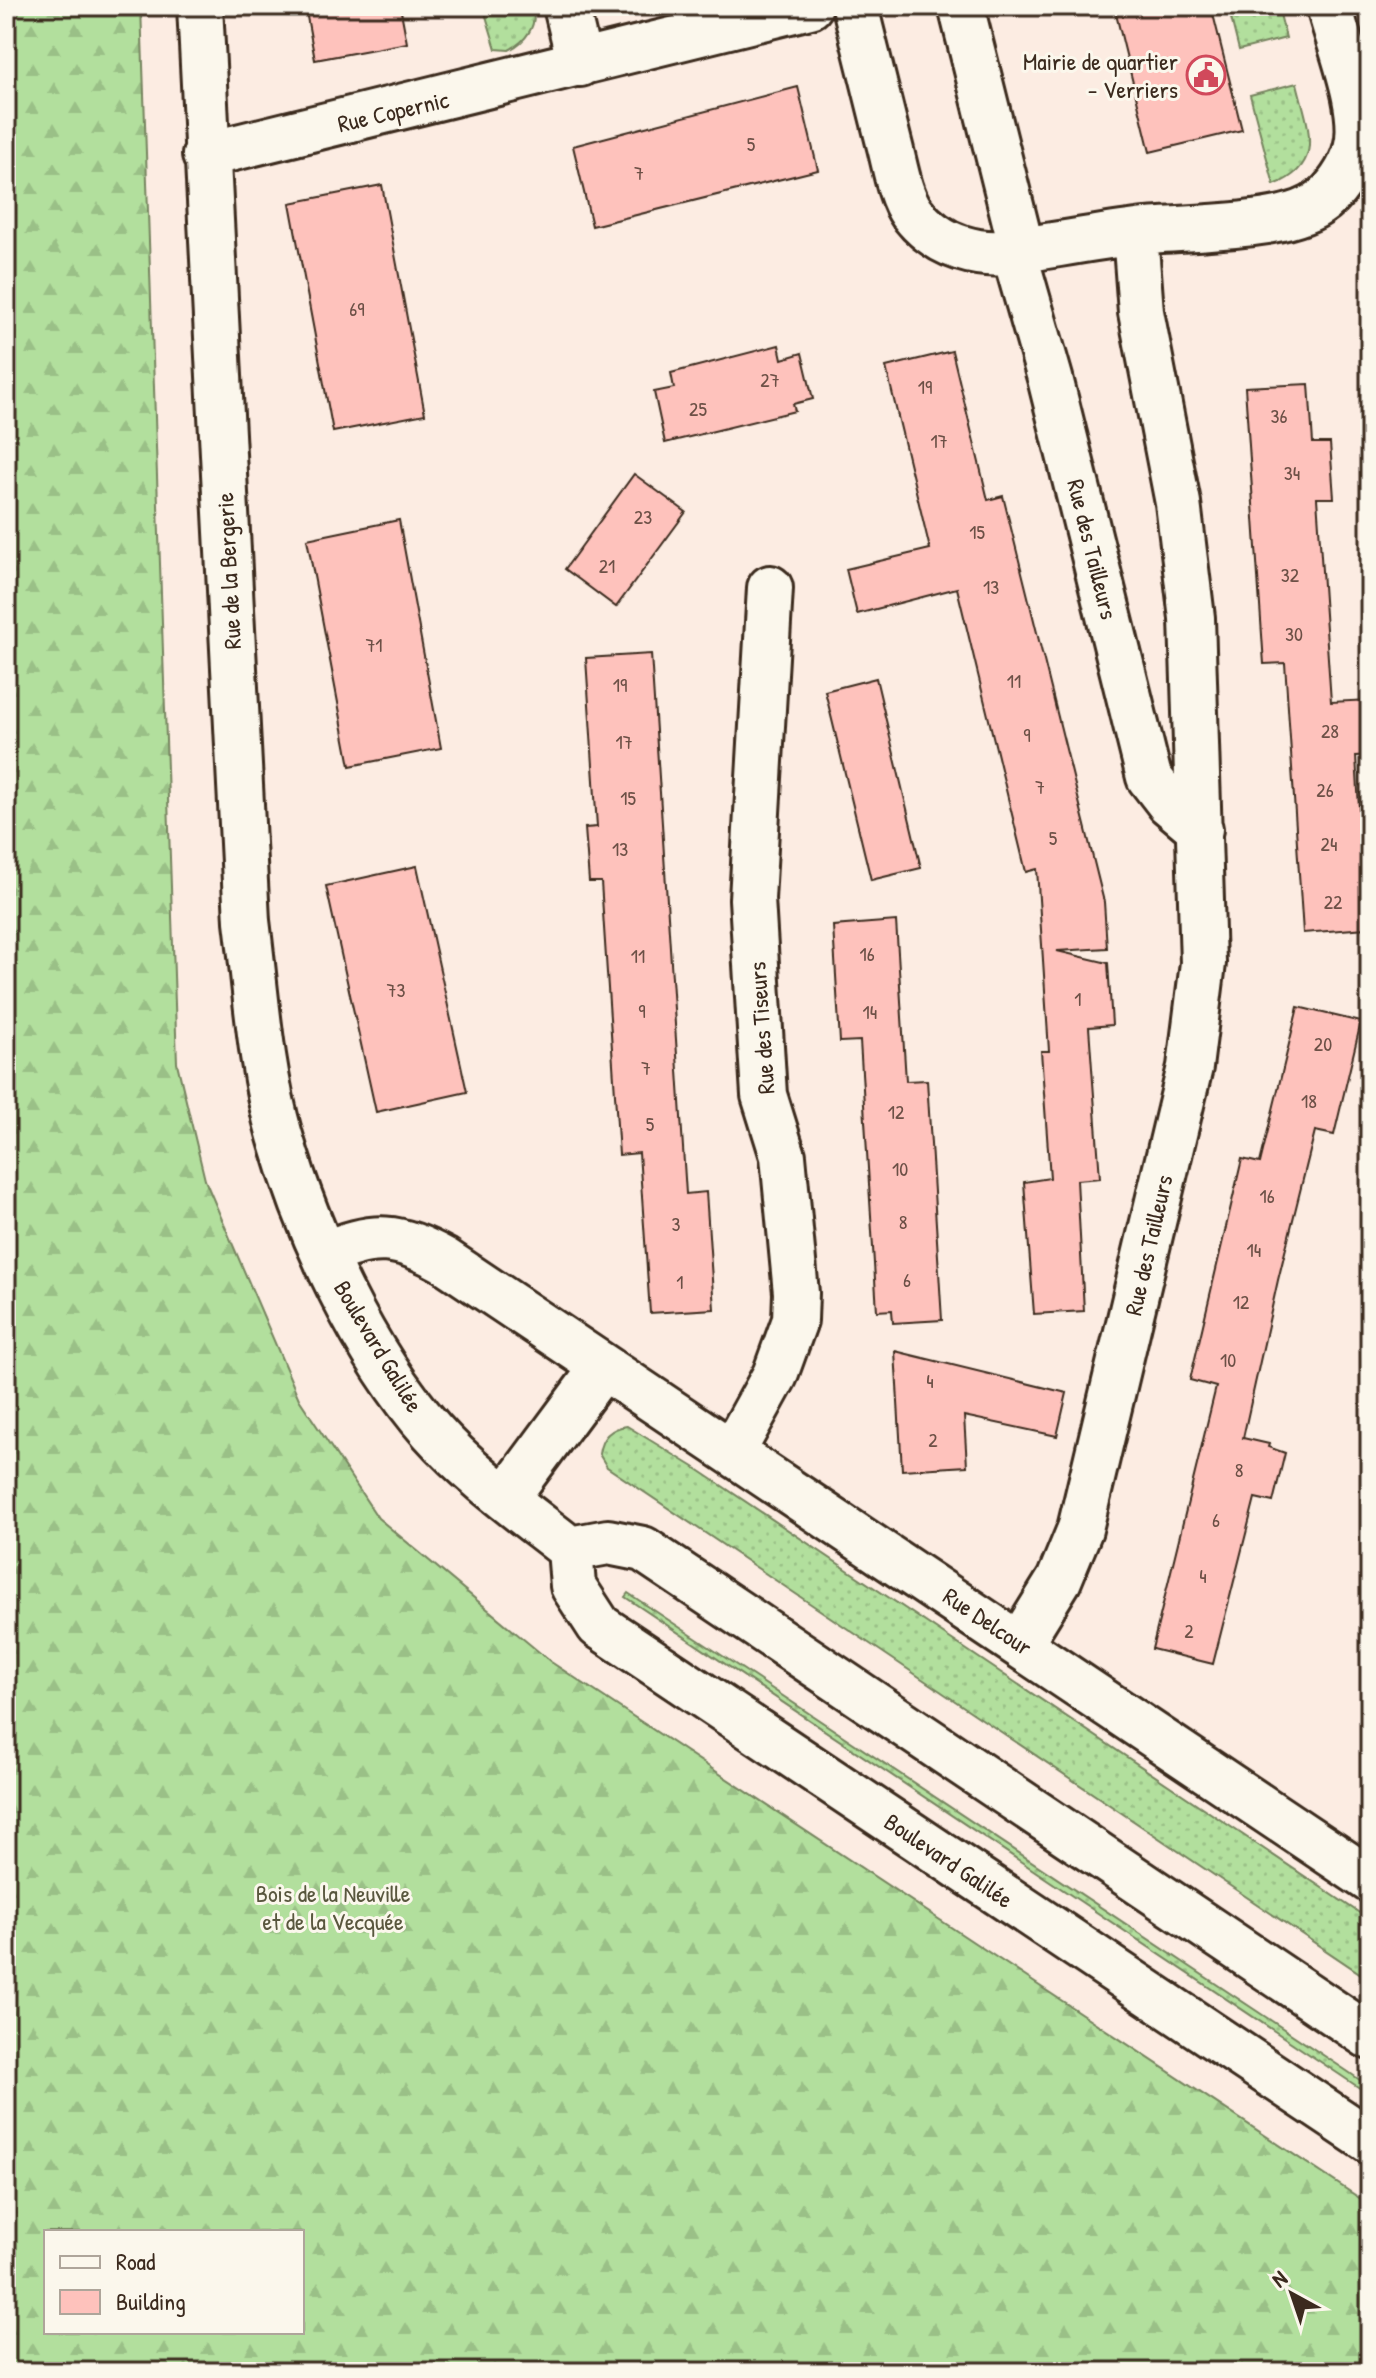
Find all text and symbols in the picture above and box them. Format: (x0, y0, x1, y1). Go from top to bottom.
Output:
place label: Mairie de quartier - Verriers (1023, 45, 1178, 105)
public building icon: Mairie de quartier - Verriers (1185, 54, 1227, 96)
street label: Rue Copernic (334, 83, 452, 139)
house number: 5 (747, 130, 756, 157)
house number: 7 (634, 159, 644, 186)
house number: 69 (349, 295, 365, 322)
house number: 27 (760, 366, 780, 393)
house number: 19 (918, 373, 932, 400)
house number: 25 (689, 395, 707, 422)
house number: 36 (1271, 402, 1287, 429)
house number: 17 (930, 427, 948, 454)
house number: 34 (1284, 459, 1300, 486)
street label: Rue des Tailleurs (1060, 476, 1126, 622)
street label: Rue de la Bergerie (208, 491, 248, 650)
house number: 23 (634, 503, 652, 530)
house number: 15 (969, 518, 985, 545)
house number: 21 (599, 552, 615, 579)
house number: 32 (1281, 561, 1300, 588)
house number: 13 (983, 573, 999, 600)
house number: 30 (1285, 620, 1303, 647)
house number: 71 (365, 631, 383, 658)
house number: 11 (1007, 667, 1021, 694)
house number: 19 (613, 671, 627, 698)
house number: 28 (1321, 717, 1339, 744)
house number: 9 (1023, 721, 1031, 748)
house number: 17 (615, 728, 633, 755)
house number: 7 (1035, 773, 1045, 800)
house number: 26 (1316, 776, 1334, 803)
house number: 15 (620, 784, 636, 811)
house number: 5 (1049, 824, 1058, 851)
house number: 24 (1321, 830, 1337, 857)
house number: 13 (612, 835, 628, 862)
house number: 22 (1324, 888, 1343, 915)
house number: 16 (859, 940, 875, 967)
house number: 11 (631, 942, 645, 969)
street label: Rue des Tiseurs (740, 961, 782, 1095)
house number: 73 (387, 976, 405, 1003)
house number: 1 (1074, 985, 1082, 1012)
house number: 9 (638, 997, 646, 1024)
house number: 14 (863, 998, 877, 1025)
house number: 20 (1314, 1030, 1332, 1057)
house number: 7 (641, 1054, 651, 1081)
house number: 18 (1301, 1087, 1317, 1114)
house number: 12 (888, 1098, 905, 1125)
house number: 5 (646, 1110, 655, 1137)
house number: 10 (892, 1155, 908, 1182)
street label: Rue des Tailleurs (1116, 1172, 1180, 1318)
house number: 16 (1259, 1182, 1275, 1209)
house number: 8 (899, 1208, 907, 1235)
house number: 3 (672, 1210, 681, 1237)
house number: 14 (1247, 1236, 1261, 1263)
house number: 6 (903, 1266, 911, 1293)
house number: 1 (676, 1268, 684, 1295)
street label: Boulevard Galilée (327, 1274, 431, 1418)
house number: 12 (1233, 1288, 1250, 1315)
house number: 10 (1220, 1346, 1236, 1373)
house number: 4 (926, 1367, 934, 1394)
house number: 2 (928, 1426, 938, 1453)
house number: 8 (1235, 1456, 1243, 1483)
house number: 6 (1212, 1506, 1220, 1533)
house number: 4 (1199, 1562, 1207, 1589)
street label: Rue Delcour (937, 1580, 1039, 1662)
house number: 2 (1184, 1617, 1194, 1644)
street label: Boulevard Galilée (878, 1805, 1020, 1915)
park label: Bois de la Neuville et de la Vecquée (256, 1877, 411, 1937)
legend (44, 2230, 304, 2334)
text: Road (116, 2245, 155, 2277)
north arrow (1252, 2254, 1332, 2334)
text: N (1265, 2263, 1293, 2294)
text: Building (116, 2285, 186, 2317)

